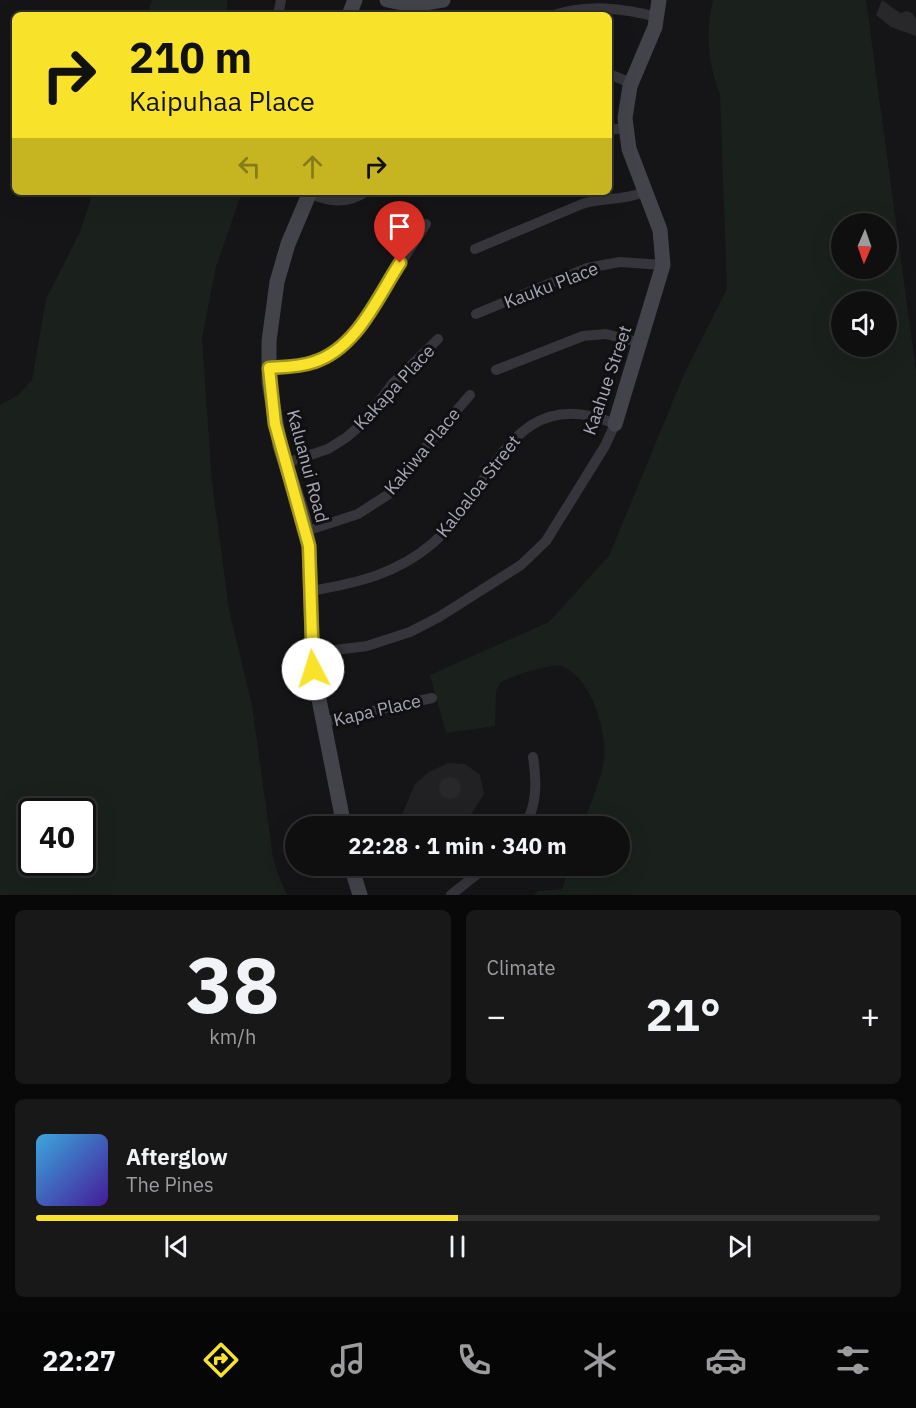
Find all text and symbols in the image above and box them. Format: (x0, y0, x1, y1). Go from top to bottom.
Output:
text: 210 m (129, 30, 252, 85)
icon: right (30, 36, 108, 114)
text: Kaipuhaa Place (129, 83, 315, 118)
icon: left (233, 150, 266, 183)
icon: ahead (296, 150, 329, 183)
icon: right (359, 150, 392, 183)
pin (374, 201, 425, 263)
icon: arrive (383, 210, 416, 243)
north arrow (831, 213, 897, 279)
map controls (831, 213, 897, 357)
street label: Kauku Place (501, 256, 601, 313)
button: sound (831, 291, 897, 357)
street label: Kaahue Street (578, 322, 636, 438)
street label: Kakapa Place (349, 339, 439, 434)
street label: Kakiwa Place (379, 403, 465, 499)
street label: Kaluanui Road (282, 407, 334, 525)
street label: Kaloaloa Street (431, 430, 525, 542)
position arrow (281, 637, 345, 701)
street label: Kapa Place (331, 689, 423, 731)
speed limit sign: 40 (18, 798, 96, 876)
text: 22:28 · 1 min · 340 m (348, 831, 567, 860)
text: 38 (186, 933, 280, 1034)
text: Climate (487, 954, 555, 981)
text: 21° (646, 985, 721, 1043)
text: − (487, 994, 506, 1037)
text: + (860, 994, 880, 1037)
text: km/h (209, 1023, 256, 1050)
text: Afterglow (126, 1142, 228, 1171)
text: The Pines (126, 1171, 214, 1198)
icon: previous (160, 1230, 193, 1263)
icon: pause (441, 1230, 474, 1263)
icon: next (723, 1230, 756, 1263)
icon: directions (200, 1339, 242, 1381)
icon: music (327, 1339, 369, 1381)
icon: phone (453, 1339, 495, 1381)
icon: climate (579, 1339, 621, 1381)
icon: car (705, 1339, 747, 1381)
icon: filters (832, 1339, 874, 1381)
text: 22:27 (42, 1343, 116, 1378)

